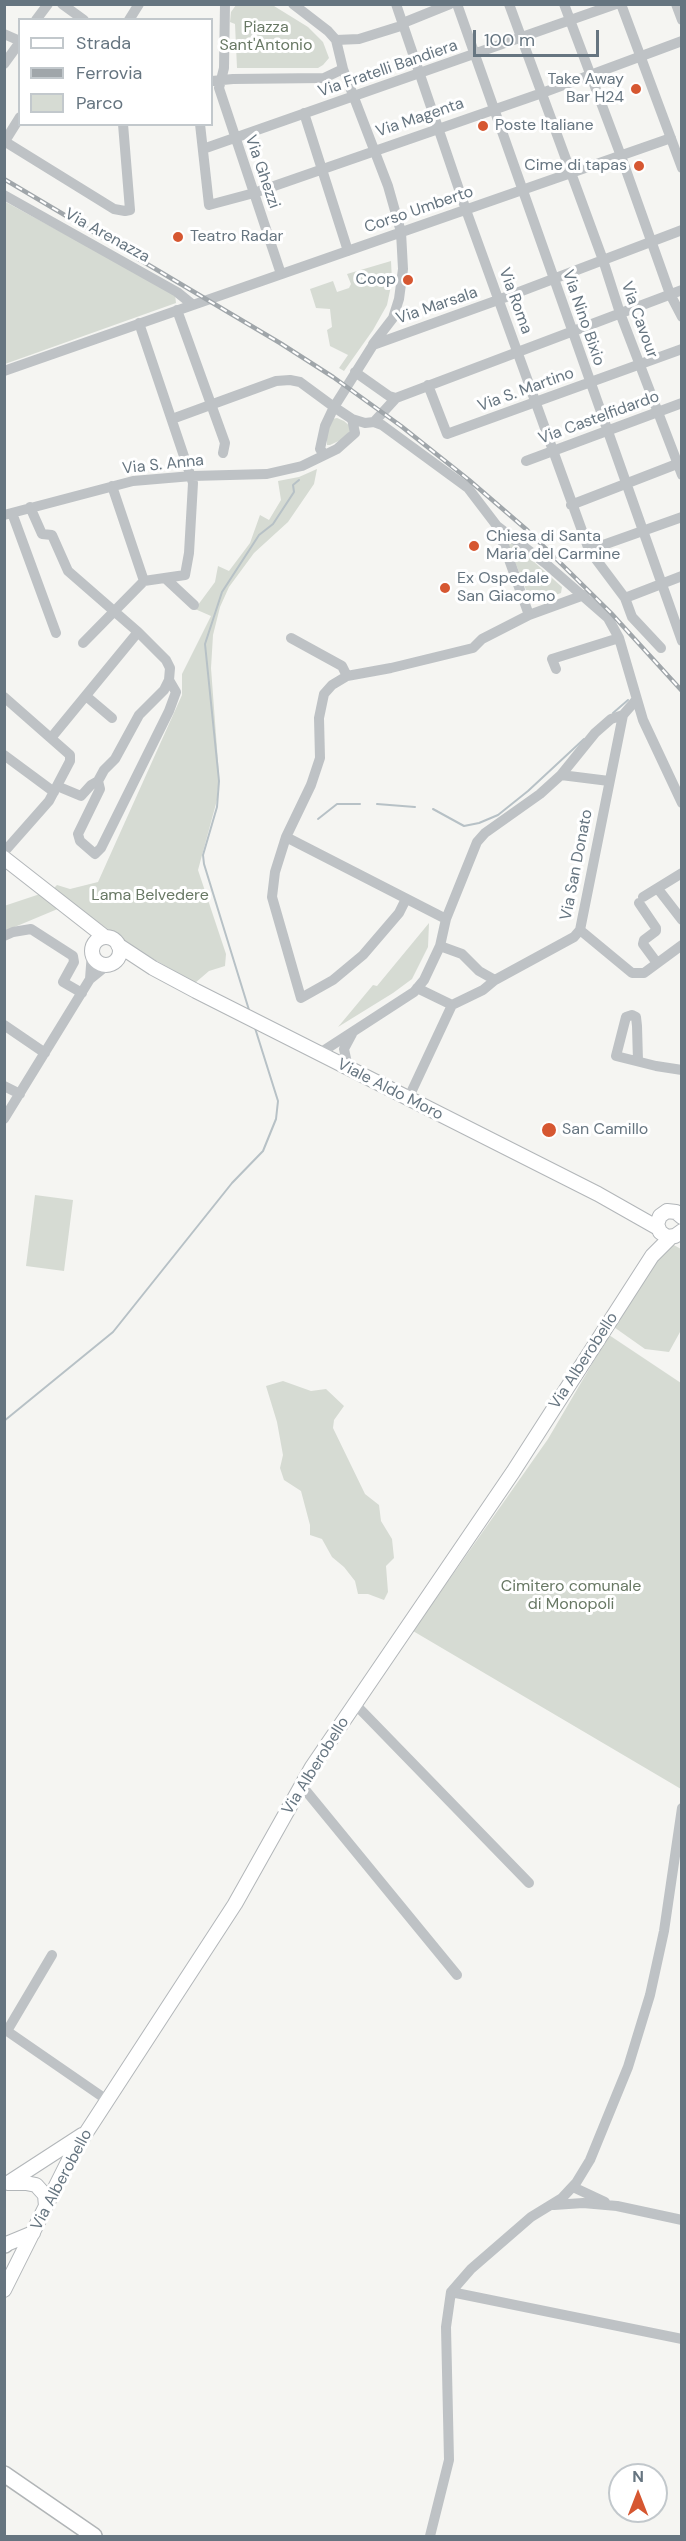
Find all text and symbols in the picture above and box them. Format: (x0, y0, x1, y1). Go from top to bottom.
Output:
legend (18, 18, 213, 126)
park label: Piazza Sant'Antonio (220, 18, 312, 56)
scale bar (476, 18, 602, 56)
text: 100 m (484, 28, 535, 52)
text: Strada (76, 31, 131, 55)
street label: Via Fratelli Bandiera (316, 36, 460, 102)
text: Ferrovia (76, 61, 142, 85)
place label: Take Away Bar H24 (547, 70, 624, 108)
marker: Take Away Bar H24 (629, 82, 643, 96)
text: Parco (76, 91, 123, 115)
street label: Via Magenta (374, 94, 466, 142)
place label: Poste Italiane (495, 116, 593, 136)
marker: Poste Italiane (476, 119, 490, 133)
street label: Via Ghezzi (240, 133, 284, 211)
place label: Cime di tapas (524, 156, 627, 176)
marker: Cime di tapas (632, 159, 646, 173)
street label: Corso Umberto (362, 182, 476, 238)
street label: Via Arenazza (61, 205, 153, 267)
place label: Teatro Radar (190, 227, 283, 247)
marker: Teatro Radar (171, 230, 185, 244)
street label: Via Roma (494, 265, 536, 337)
street label: Via Nino Bixio (558, 268, 608, 368)
place label: Coop (356, 270, 396, 290)
marker: Coop (401, 273, 415, 287)
street label: Via Cavour (616, 279, 662, 361)
street label: Via Marsala (394, 283, 480, 329)
street label: Via S. Martino (475, 364, 577, 416)
street label: Via Castelfidardo (536, 387, 662, 449)
street label: Via S. Anna (121, 451, 205, 479)
place label: Chiesa di Santa Maria del Carmine (486, 527, 620, 565)
marker: Chiesa di Santa Maria del Carmine (467, 539, 481, 553)
place label: Ex Ospedale San Giacomo (457, 569, 555, 607)
marker: Ex Ospedale San Giacomo (438, 581, 452, 595)
street label: Via San Donato (557, 808, 597, 922)
park label: Lama Belvedere (91, 886, 209, 906)
street label: Viale Aldo Moro (334, 1055, 446, 1125)
place label: San Camillo (562, 1120, 648, 1140)
marker: San Camillo (540, 1121, 558, 1139)
street label: Via Alberobello (546, 1309, 622, 1413)
park label: Cimitero comunale di Monopoli (501, 1577, 641, 1615)
street label: Via Alberobello (278, 1714, 354, 1818)
street label: Via Alberobello (27, 2126, 97, 2234)
north arrow (608, 2463, 668, 2523)
text: N (632, 2466, 644, 2487)

